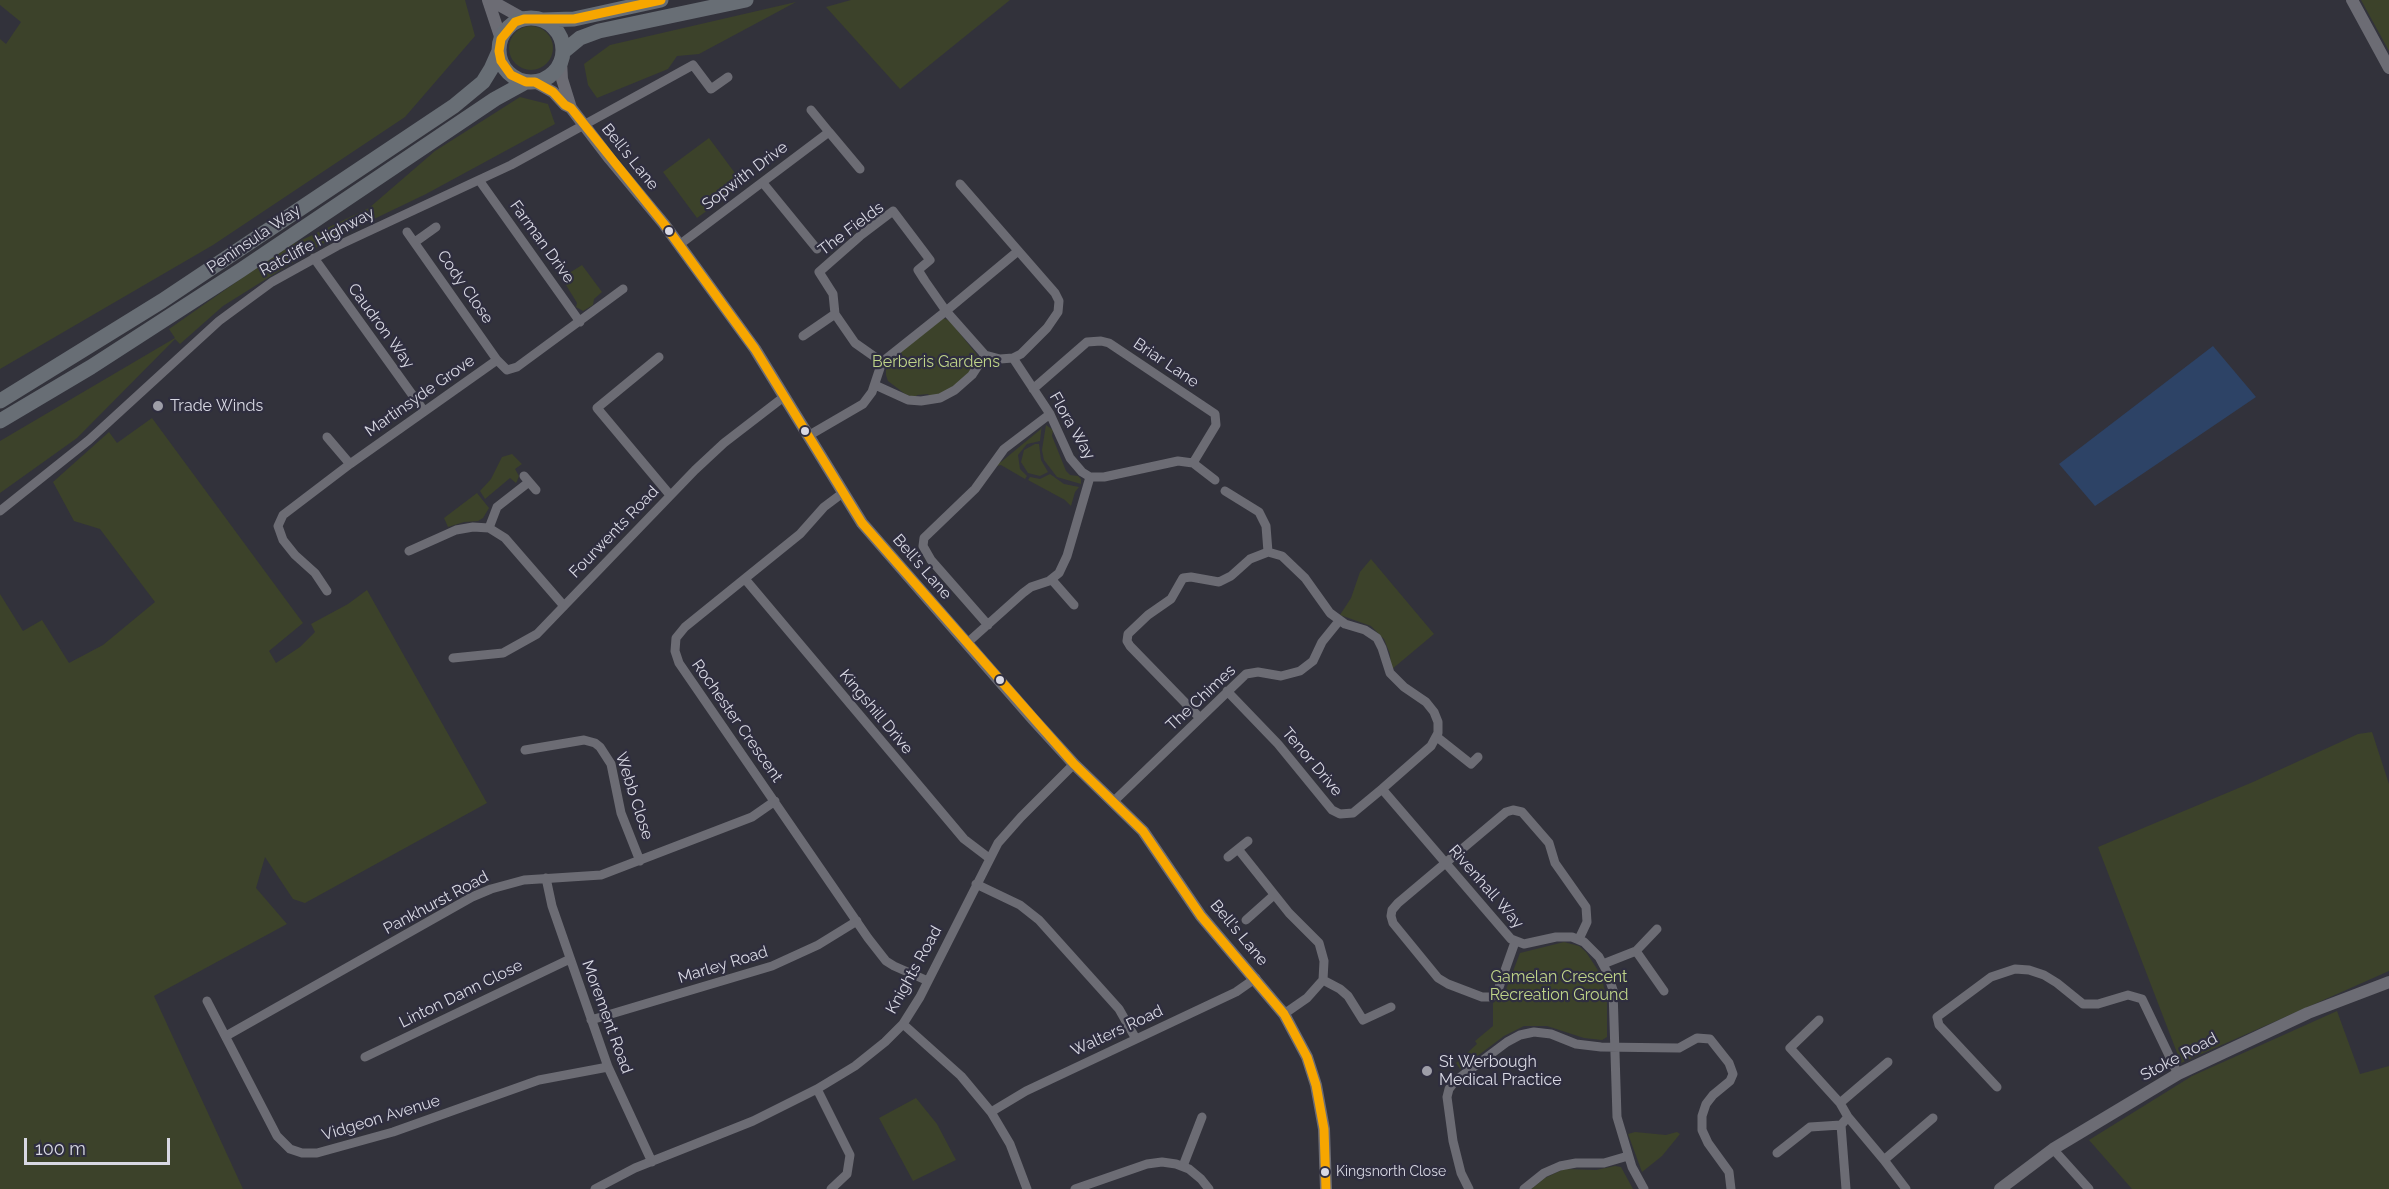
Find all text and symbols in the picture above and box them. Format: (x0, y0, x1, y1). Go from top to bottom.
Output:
street label: Bell's Lane (597, 120, 663, 194)
street label: Sopwith Drive (698, 138, 792, 214)
street label: Farman Drive (506, 197, 578, 287)
street label: The Fields (815, 198, 887, 260)
street label: Peninsula Way (204, 201, 304, 277)
street label: Ratcliffe Highway (256, 204, 378, 280)
unlabelled marker (663, 225, 675, 237)
street label: Cody Close (433, 247, 497, 327)
street label: Caudron Way (344, 280, 418, 372)
street label: Briar Lane (1130, 334, 1202, 392)
street label: Martinsyde Grove (361, 351, 479, 441)
park label: Berberis Gardens (872, 352, 1000, 372)
street label: Flora Way (1045, 389, 1099, 463)
place label: Trade Winds (170, 396, 263, 416)
marker: Trade Winds (151, 399, 165, 413)
unlabelled marker (799, 425, 811, 437)
street label: Fourwents Road (565, 482, 663, 582)
street label: Bell's Lane (888, 530, 956, 604)
street label: Rochester Crescent (687, 656, 787, 786)
street label: The Chimes (1162, 661, 1240, 735)
street label: Kingshill Drive (835, 666, 917, 758)
unlabelled marker (994, 674, 1006, 686)
street label: Tenor Drive (1278, 724, 1346, 800)
street label: Webb Close (611, 750, 657, 842)
street label: Rivenhall Way (1444, 841, 1528, 933)
street label: Pankhurst Road (380, 867, 492, 939)
street label: Bell's Lane (1206, 896, 1272, 970)
street label: Knights Road (882, 923, 946, 1017)
street label: Marley Road (676, 942, 770, 988)
street label: Linton Dann Close (396, 956, 526, 1032)
street label: Morement Road (578, 958, 636, 1076)
park label: Gamelan Crescent Recreation Ground (1490, 967, 1628, 1005)
street label: Walters Road (1068, 1001, 1166, 1061)
street label: Stoke Road (2137, 1029, 2221, 1085)
place label: St Werbough Medical Practice (1439, 1052, 1562, 1090)
marker: St Werbough Medical Practice (1420, 1064, 1434, 1078)
street label: Vidgeon Avenue (320, 1091, 442, 1145)
scale bar (27, 1126, 172, 1164)
text: 100 m (35, 1138, 86, 1159)
place label: Kingsnorth Close (1336, 1164, 1446, 1180)
marker: Kingsnorth Close (1319, 1166, 1331, 1178)

